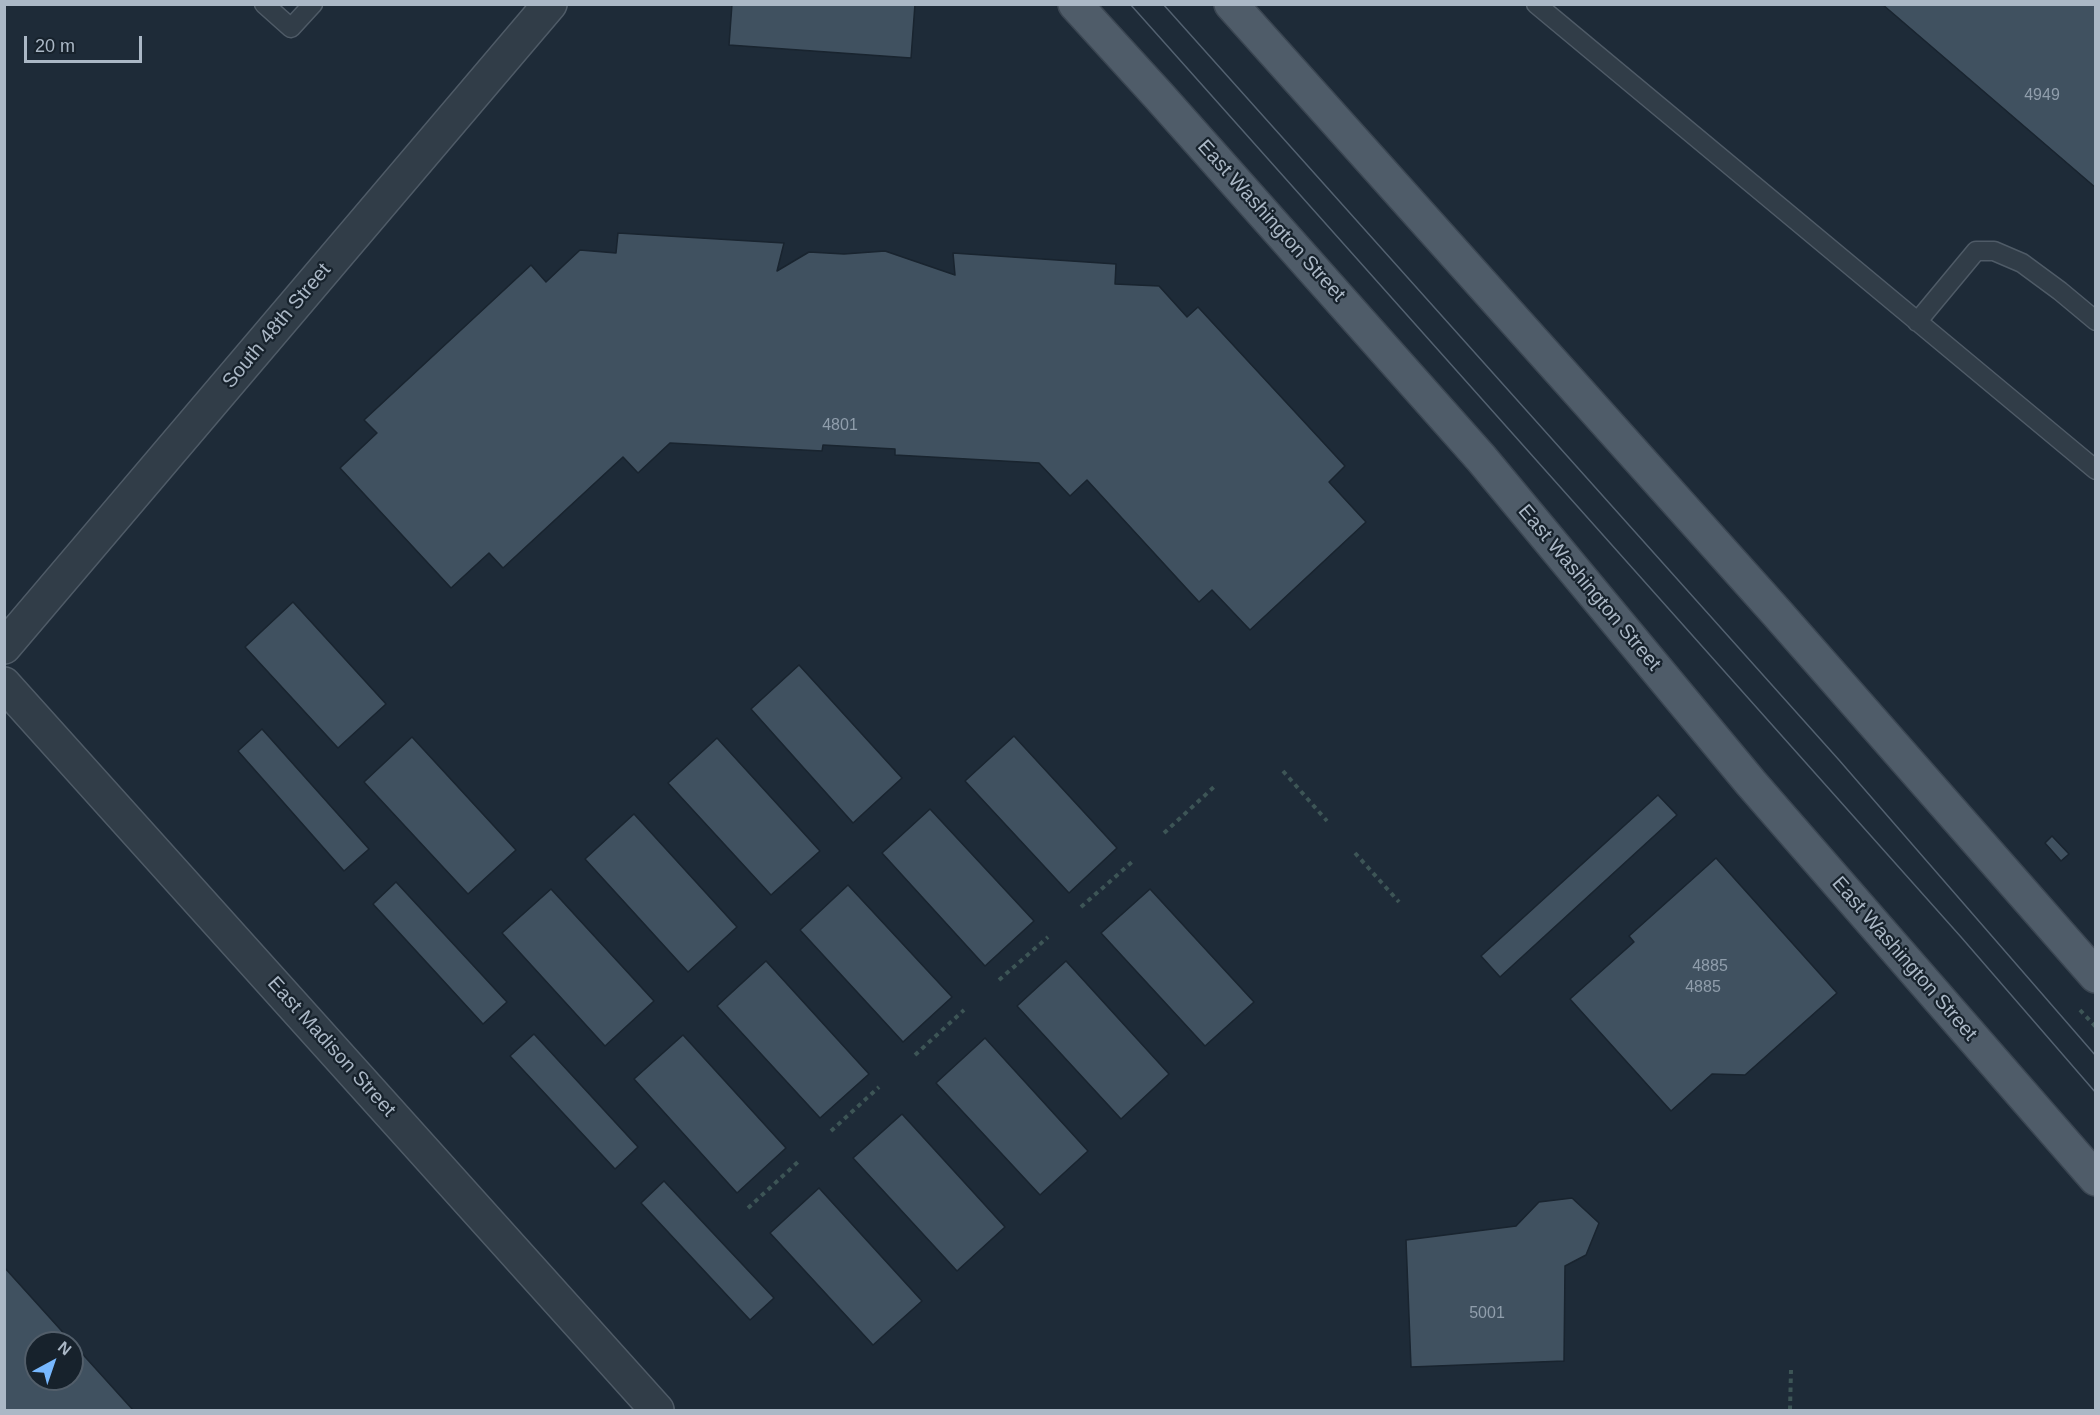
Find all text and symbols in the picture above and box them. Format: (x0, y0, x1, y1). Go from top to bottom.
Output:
scale bar (27, 24, 146, 62)
text: 20 m (35, 36, 75, 56)
house number: 4949 (2024, 86, 2060, 106)
street label: East Washington Street (1192, 135, 1350, 307)
street label: South 48th Street (218, 259, 336, 393)
house number: 4801 (822, 416, 858, 436)
street label: East Washington Street (1513, 500, 1665, 676)
street label: East Washington Street (1826, 872, 1982, 1046)
house number: 4885 (1692, 957, 1728, 977)
street label: East Madison Street (262, 972, 400, 1122)
house number: 4885 (1685, 978, 1721, 998)
house number: 5001 (1469, 1304, 1505, 1324)
north arrow (24, 1331, 84, 1391)
text: N (55, 1338, 74, 1359)

